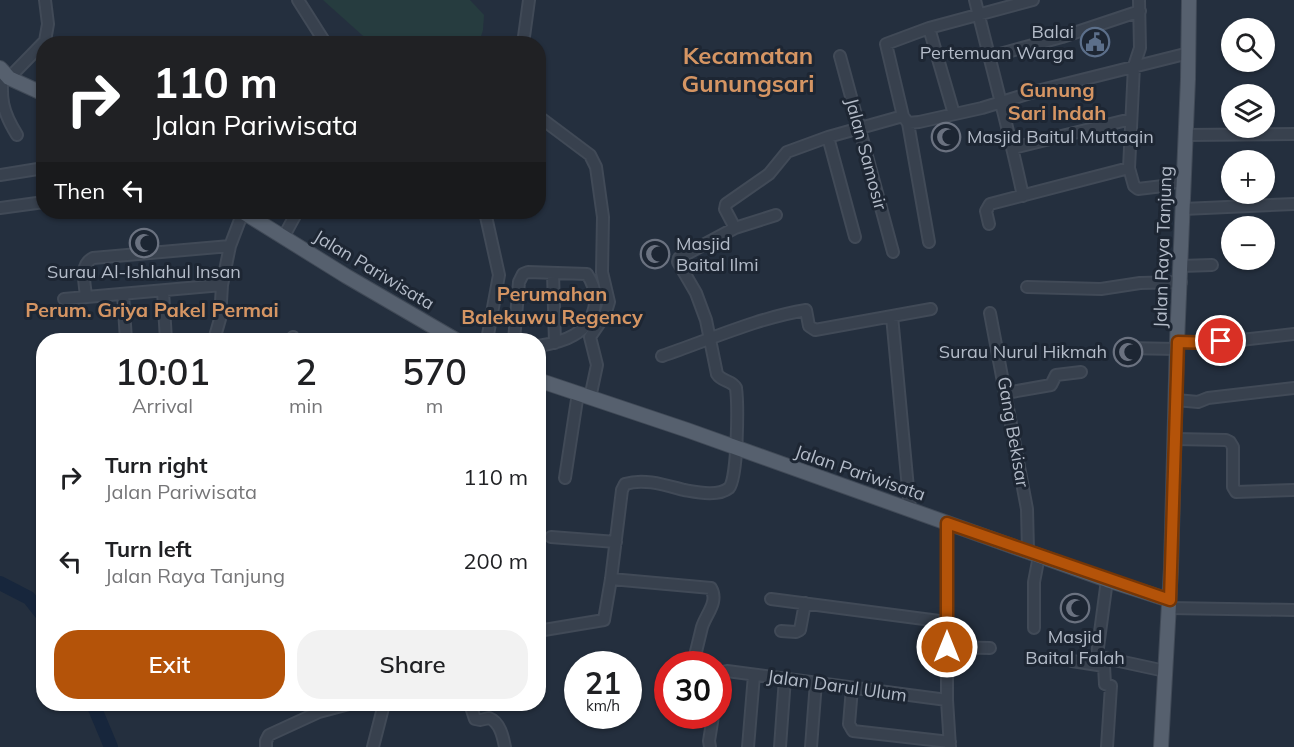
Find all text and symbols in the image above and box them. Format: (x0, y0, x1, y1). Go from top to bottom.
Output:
map controls (1221, 18, 1275, 270)
button: search (1221, 18, 1275, 72)
place label: Balai Pertemuan Warga (920, 20, 1074, 64)
public building icon: Balai Pertemuan Warga (1079, 26, 1111, 58)
district label: Kecamatan Gunungsari (682, 40, 814, 98)
text: 110 m (153, 56, 278, 109)
icon: right (54, 60, 132, 138)
district label: Gunung Sari Indah (1008, 77, 1106, 125)
button: layers (1221, 84, 1275, 138)
street label: Jalan Samosir (841, 95, 893, 213)
text: Jalan Pariwisata (153, 108, 358, 142)
mosque icon: Masjid Baitul Muttaqin (930, 121, 962, 153)
place label: Masjid Baitul Muttaqin (967, 125, 1154, 148)
button: + (1221, 150, 1275, 204)
street label: Jalan Raya Tanjung (1148, 166, 1177, 328)
icon: left (117, 174, 150, 207)
text: Then (54, 177, 105, 205)
button: − (1221, 216, 1275, 270)
street label: Jalan Pariwisata (310, 225, 439, 315)
mosque icon: Surau Al-Ishlahul Insan (128, 227, 160, 259)
place label: Masjid Baital Ilmi (676, 232, 758, 276)
mosque icon: Masjid Baital Ilmi (639, 238, 671, 270)
place label: Surau Al-Ishlahul Insan (47, 260, 241, 283)
district label: Perumahan Balekuwu Regency (461, 281, 643, 329)
district label: Perum. Griya Pakel Permai (25, 297, 279, 322)
pin (1195, 315, 1246, 366)
icon: arrive (1204, 324, 1237, 357)
mosque icon: Surau Nurul Hikmah (1112, 336, 1144, 368)
place label: Surau Nurul Hikmah (939, 340, 1107, 363)
text: 10:01 (115, 349, 210, 394)
text: 2 (295, 349, 317, 394)
text: 570 (402, 349, 467, 394)
street label: Gang Bekisar (992, 375, 1035, 489)
text: Arrival (132, 393, 193, 418)
text: min (289, 393, 323, 418)
text: m (426, 393, 443, 418)
street label: Jalan Pariwisata (792, 439, 929, 506)
text: Turn right (105, 451, 208, 479)
icon: right (54, 461, 87, 494)
text: 110 m (463, 463, 528, 491)
text: Jalan Pariwisata (105, 479, 257, 504)
text: Turn left (105, 535, 192, 563)
icon: left (54, 545, 87, 578)
text: 200 m (463, 547, 528, 575)
text: Jalan Raya Tanjung (105, 563, 285, 588)
mosque icon: Masjid Baital Falah (1059, 592, 1091, 624)
position arrow (915, 615, 979, 679)
place label: Masjid Baital Falah (1025, 625, 1125, 669)
button: Exit (54, 630, 285, 699)
button: Share (297, 630, 528, 699)
speed limit sign: 30 (654, 651, 732, 729)
text: 21 (585, 664, 621, 702)
street label: Jalan Darul Ulum (766, 664, 908, 707)
text: km/h (586, 696, 620, 715)

